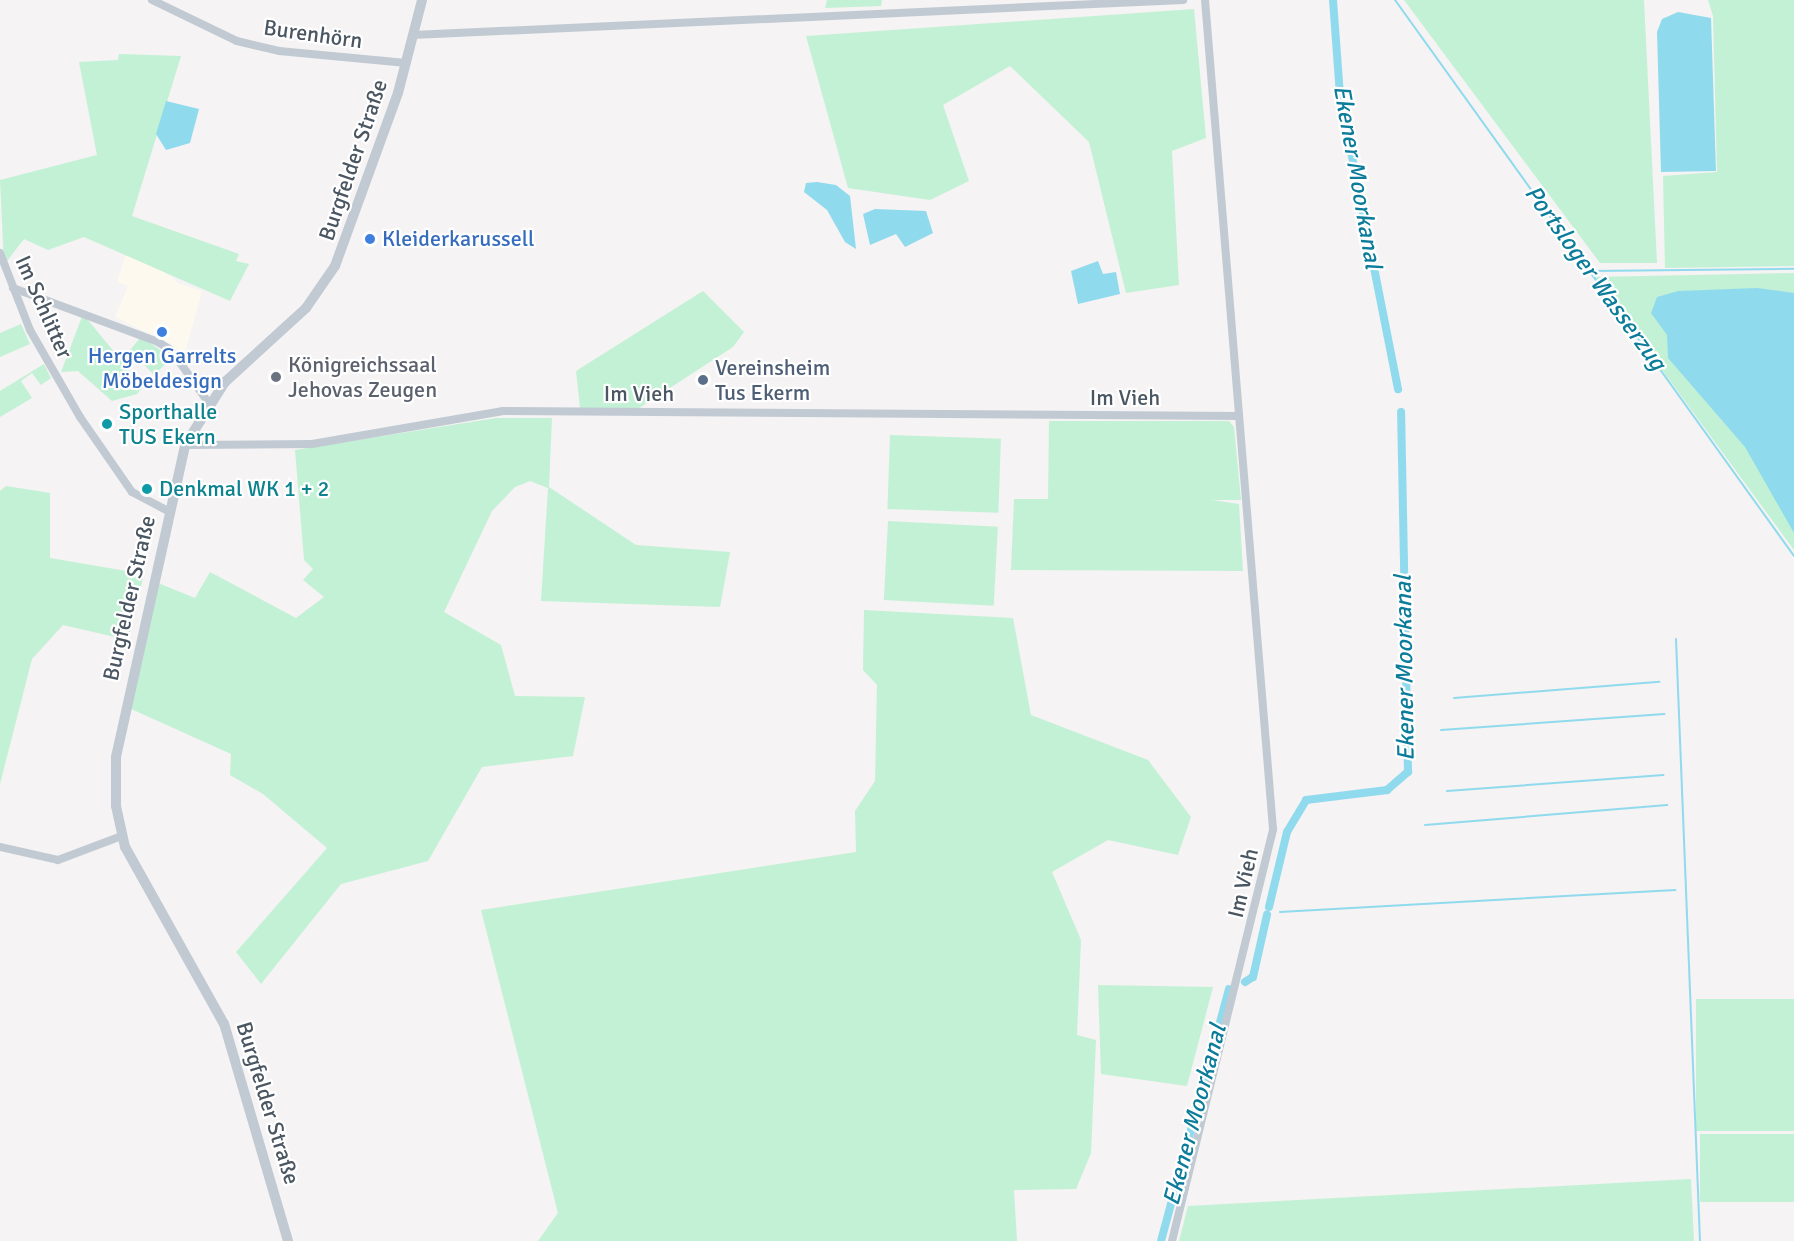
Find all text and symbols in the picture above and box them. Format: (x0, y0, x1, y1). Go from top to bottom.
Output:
street label: Burenhörn (262, 14, 364, 54)
street label: Burgfelder Straße (313, 76, 393, 244)
water label: Ekener Moorkanal (1327, 83, 1387, 271)
water label: Portsloger Wasserzug (1518, 180, 1672, 376)
place label: Kleiderkarussell (382, 226, 534, 252)
marker: Kleiderkarussell (363, 232, 377, 246)
street label: Im Schlitter (10, 251, 78, 363)
marker: Hergen Garrelts Möbeldesign (155, 325, 169, 339)
place label: Hergen Garrelts Möbeldesign (88, 342, 236, 394)
place label: Königreichssaal Jehovas Zeugen (288, 351, 437, 402)
place label: Vereinsheim Tus Ekerm (715, 354, 830, 406)
marker: Königreichssaal Jehovas Zeugen (269, 370, 283, 384)
marker: Vereinsheim Tus Ekerm (696, 373, 710, 387)
street label: Im Vieh (604, 381, 674, 407)
street label: Im Vieh (1090, 385, 1160, 411)
place label: Sporthalle TUS Ekern (119, 398, 217, 450)
marker: Sporthalle TUS Ekern (100, 417, 114, 431)
place label: Denkmal WK 1 + 2 (159, 476, 329, 502)
marker: Denkmal WK 1 + 2 (140, 482, 154, 496)
street label: Burgfelder Straße (97, 513, 161, 683)
water label: Ekener Moorkanal (1389, 575, 1421, 761)
street label: Im Vieh (1222, 846, 1264, 920)
street label: Burgfelder Straße (231, 1018, 305, 1188)
water label: Ekener Moorkanal (1157, 1021, 1233, 1209)

